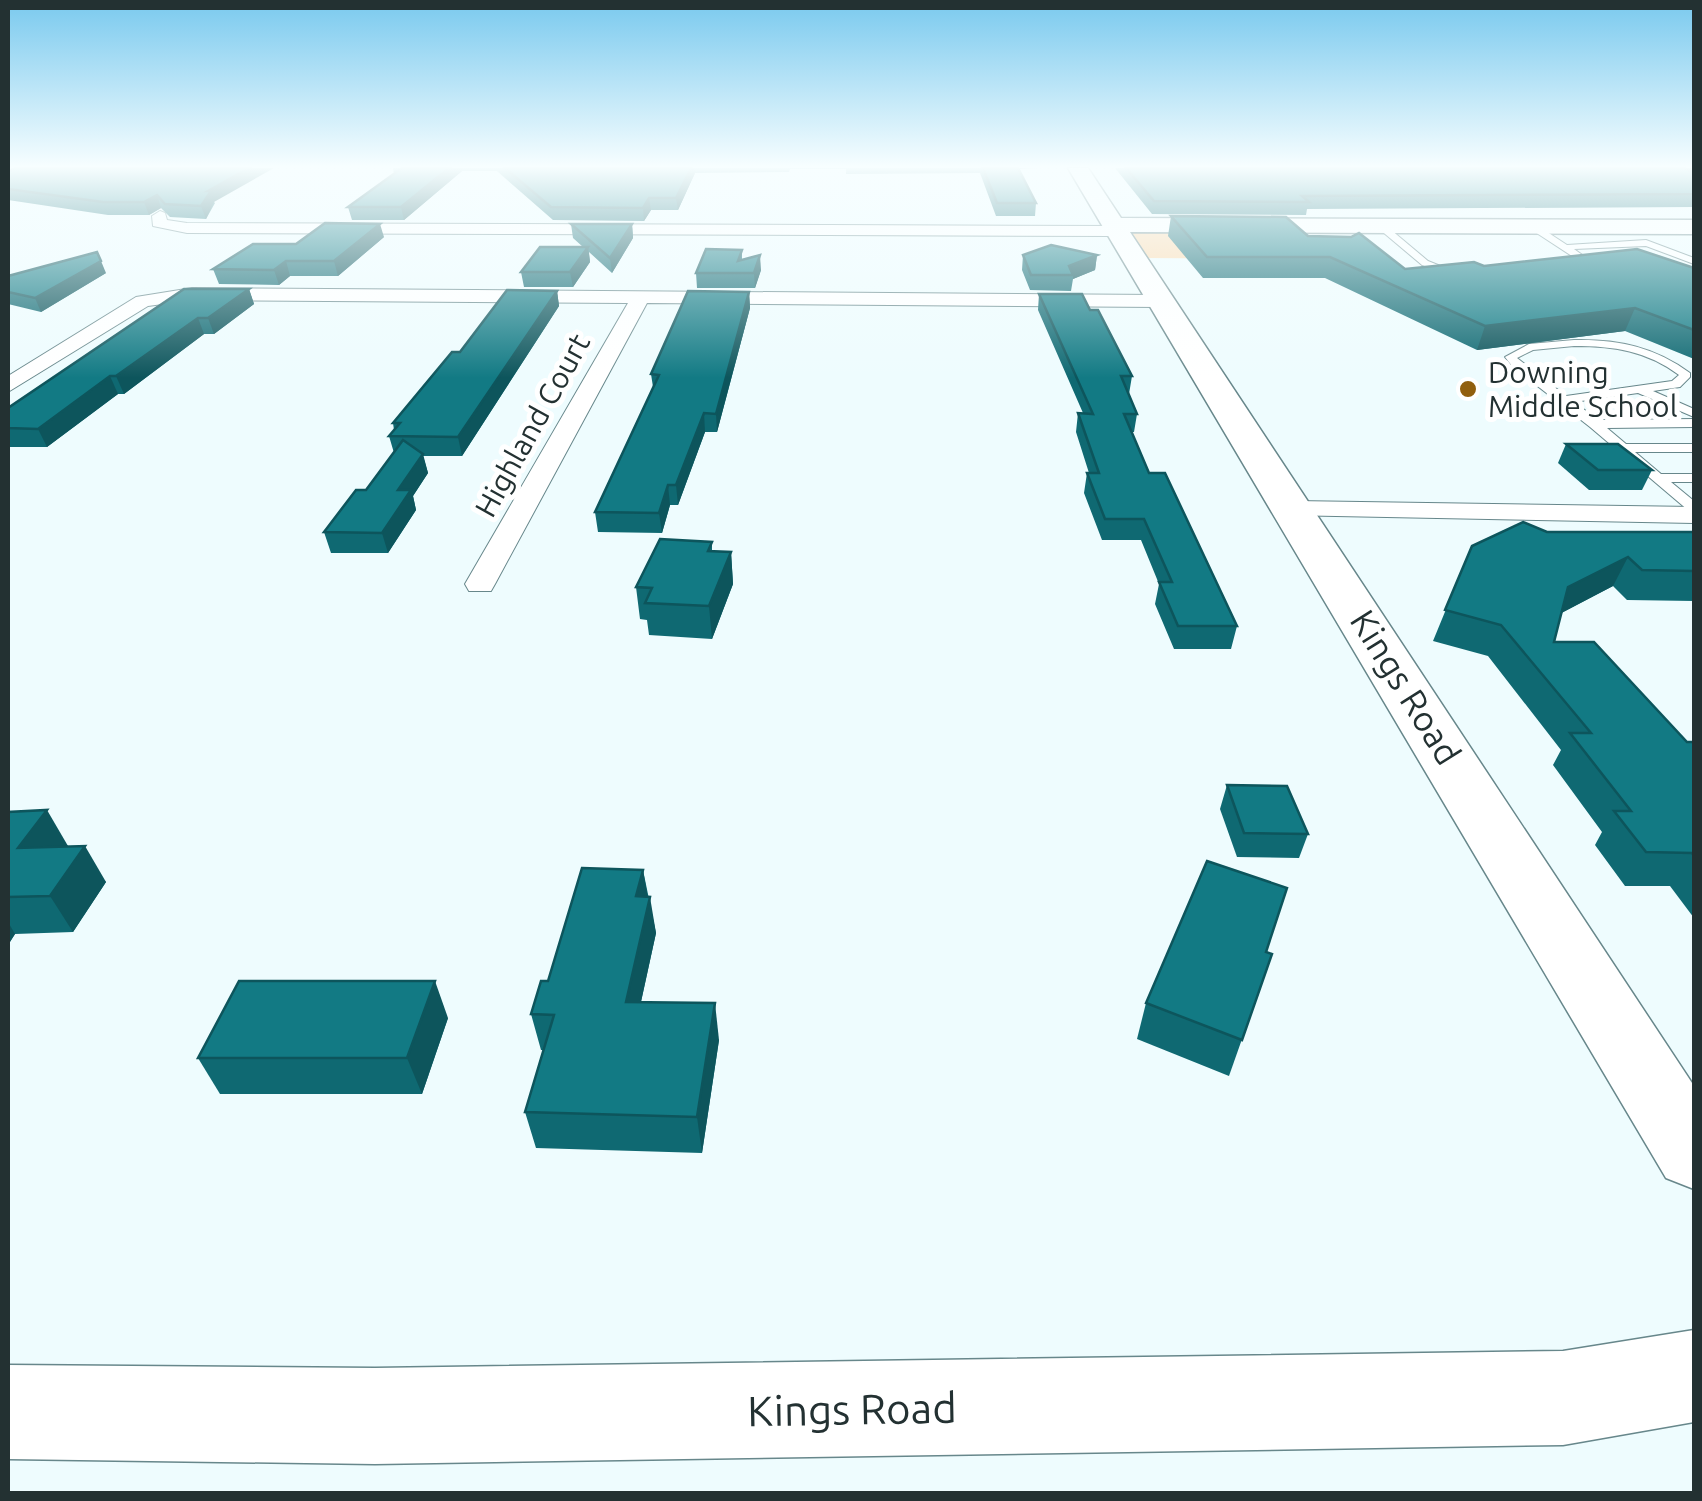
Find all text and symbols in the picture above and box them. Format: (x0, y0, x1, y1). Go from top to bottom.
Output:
street label: Highland Court (468, 328, 596, 522)
place label: Downing Middle School (1488, 355, 1678, 423)
marker: Downing Middle School (1457, 378, 1479, 400)
street label: Kings Road (1343, 602, 1469, 772)
street label: Kings Road (747, 1384, 957, 1434)

